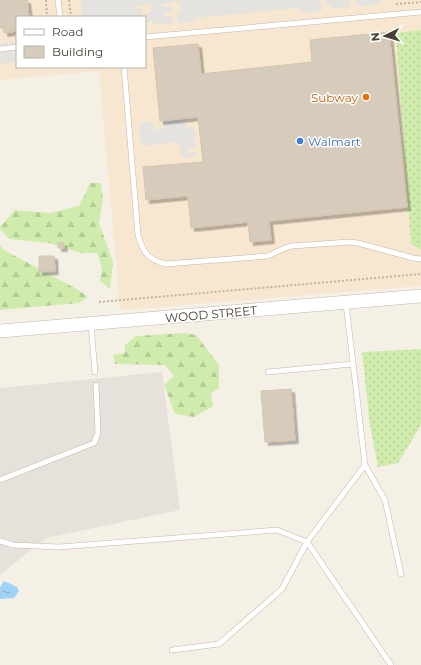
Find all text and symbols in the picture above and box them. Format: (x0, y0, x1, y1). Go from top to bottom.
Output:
legend (16, 16, 146, 68)
north arrow (365, 16, 405, 56)
text: Road (52, 24, 83, 39)
text: N (368, 32, 382, 42)
text: Building (52, 44, 103, 59)
place label: Subway (311, 90, 358, 105)
marker: Subway (361, 92, 371, 102)
place label: Walmart (308, 134, 361, 149)
marker: Walmart (295, 136, 305, 146)
street label: WOOD STREET (164, 303, 258, 325)

